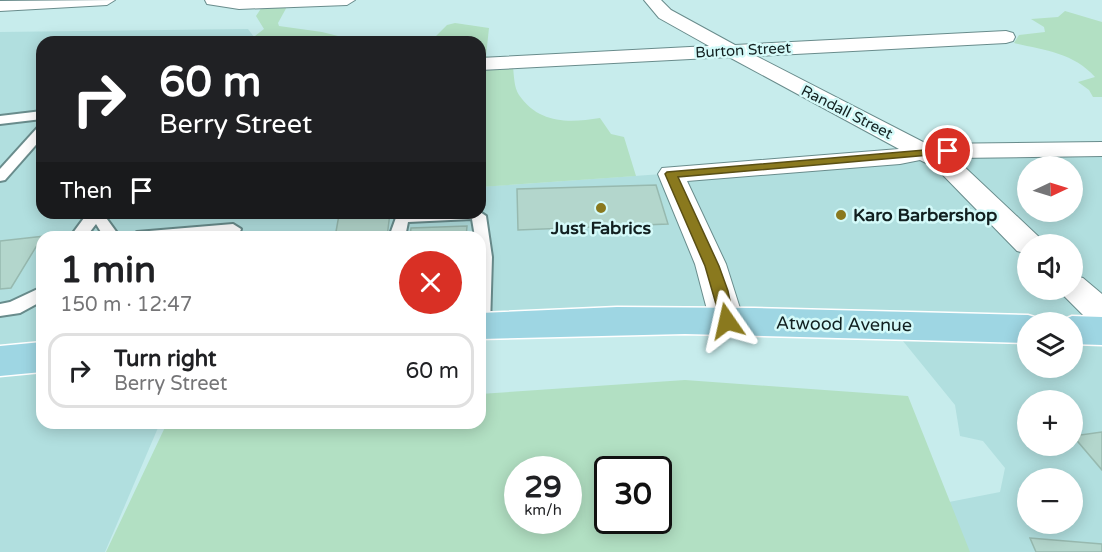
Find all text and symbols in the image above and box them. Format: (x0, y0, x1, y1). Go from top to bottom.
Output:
street label: Burton Street (695, 38, 792, 61)
text: 60 m (159, 57, 261, 108)
icon: right (60, 60, 138, 138)
street label: Randall Street (798, 81, 896, 143)
text: Berry Street (159, 108, 312, 141)
pin (922, 125, 973, 176)
icon: arrive (931, 134, 964, 167)
north arrow (1017, 156, 1083, 222)
map controls (1017, 156, 1083, 534)
icon: arrive (125, 174, 158, 207)
text: Then (60, 178, 113, 204)
marker: Just Fabrics (594, 201, 608, 215)
place label: Karo Barbershop (853, 204, 997, 226)
marker: Karo Barbershop (834, 208, 848, 222)
place label: Just Fabrics (550, 217, 651, 239)
button: sound (1017, 234, 1083, 300)
text: 1 min (60, 249, 156, 292)
button: close (399, 251, 462, 314)
position arrow (695, 289, 759, 353)
text: 150 m · 12:47 (60, 293, 192, 317)
street label: Atwood Avenue (776, 312, 912, 336)
button: layers (1017, 312, 1083, 378)
text: Turn right (114, 346, 216, 372)
icon: right (63, 354, 96, 387)
text: 60 m (405, 358, 459, 384)
text: Berry Street (114, 372, 228, 396)
button: + (1017, 390, 1083, 456)
speed limit sign: 30 (594, 456, 672, 534)
button: − (1017, 468, 1083, 534)
text: 29 (524, 469, 562, 506)
text: km/h (524, 501, 562, 519)

